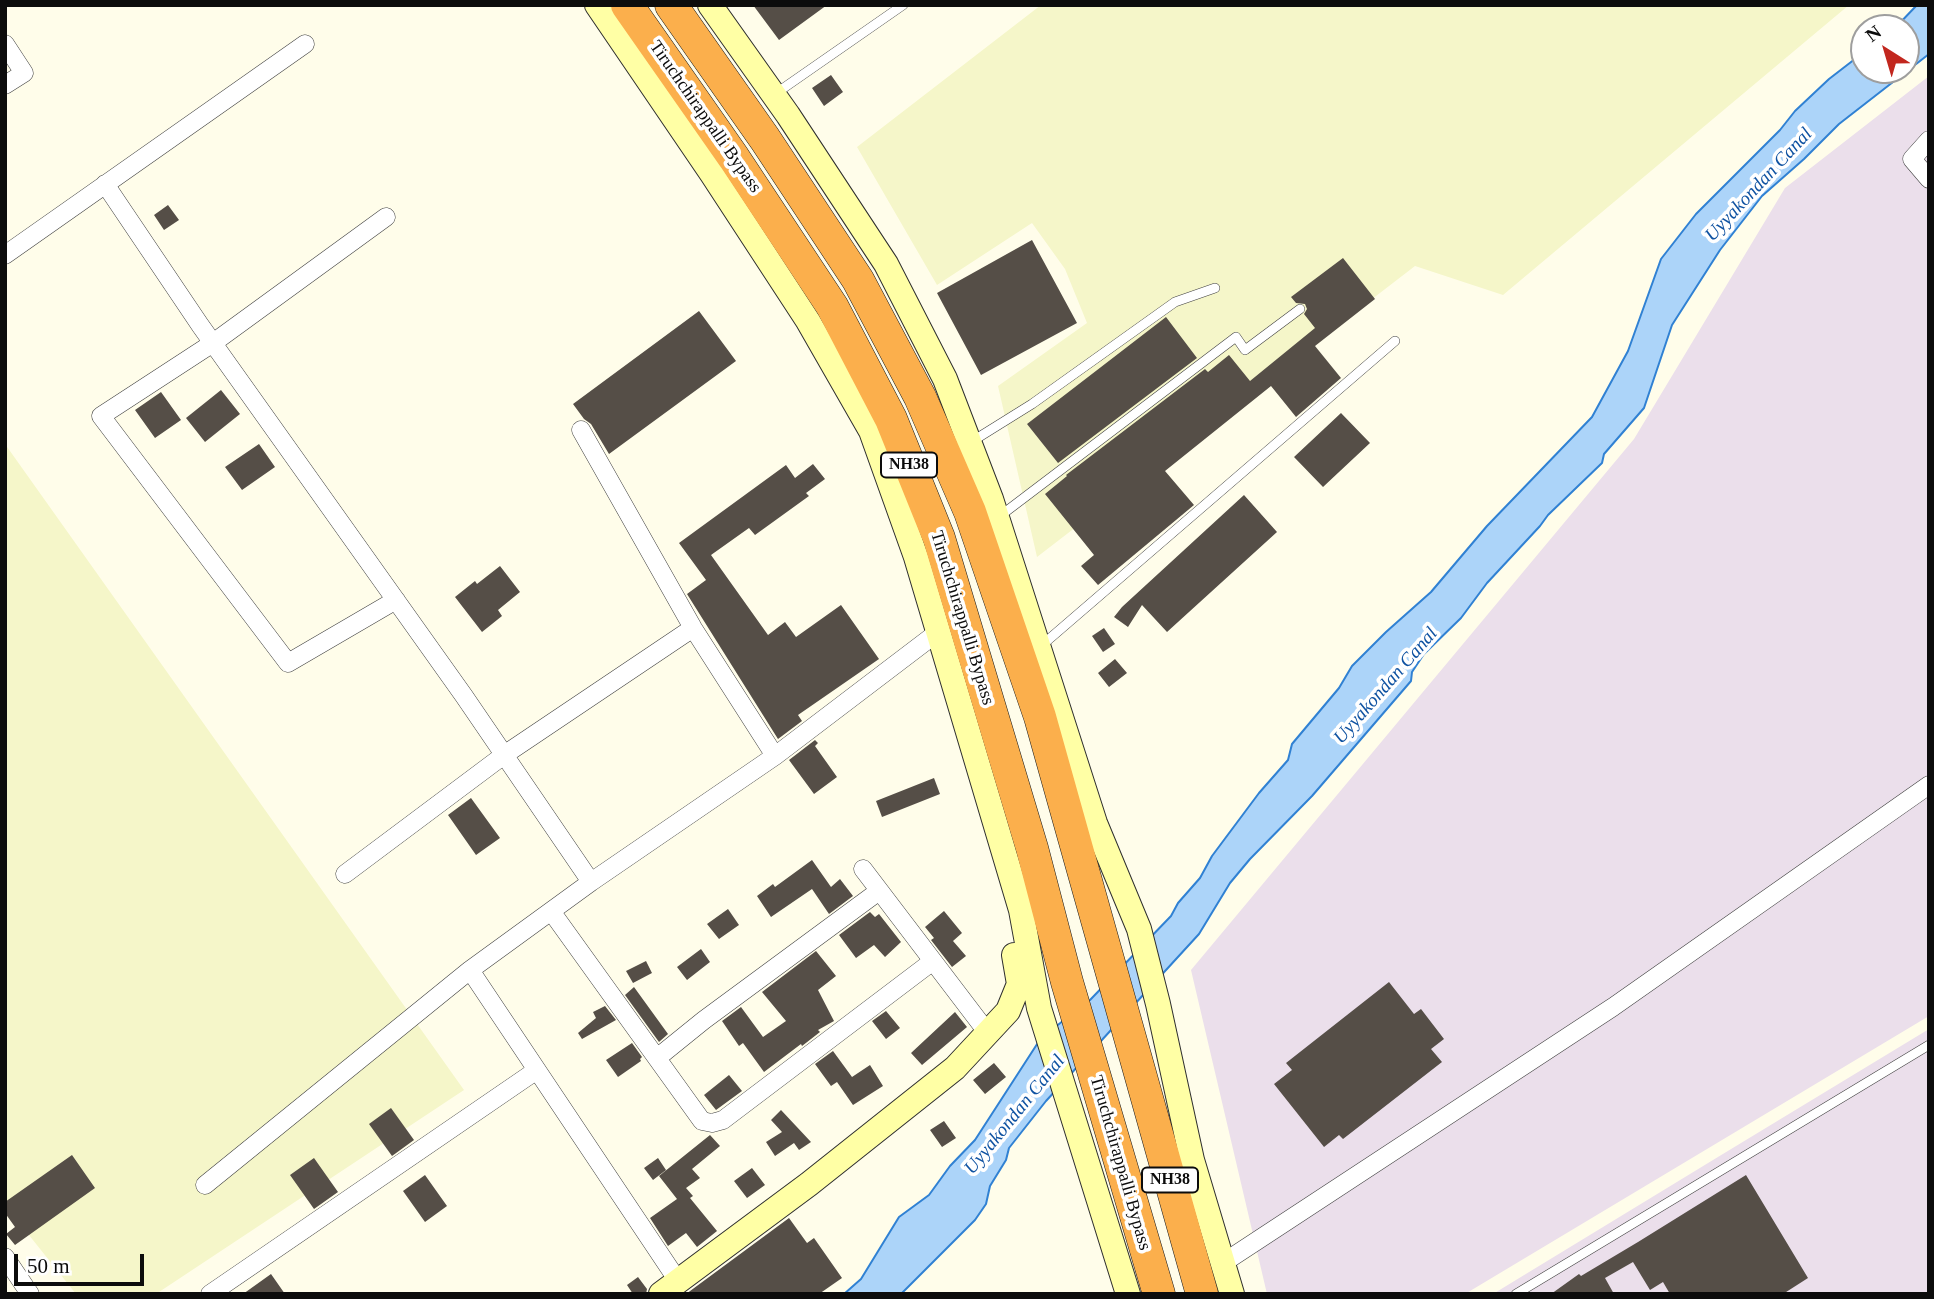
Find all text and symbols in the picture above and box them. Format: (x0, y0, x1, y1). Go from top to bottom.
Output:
north arrow (1850, 14, 1920, 84)
text: N (1861, 21, 1885, 46)
street label: Tiruchchirappalli Bypass (644, 37, 766, 197)
water label: Uyyakondan Canal (1700, 123, 1818, 247)
road number: NH38 (881, 452, 937, 478)
street label: Tiruchchirappalli Bypass (925, 528, 999, 708)
water label: Uyyakondan Canal (1329, 623, 1443, 749)
water label: Uyyakondan Canal (960, 1051, 1070, 1179)
street label: Tiruchchirappalli Bypass (1085, 1073, 1155, 1253)
road number: NH38 (1142, 1168, 1198, 1192)
scale bar (18, 1240, 147, 1284)
text: 50 m (27, 1254, 70, 1278)

